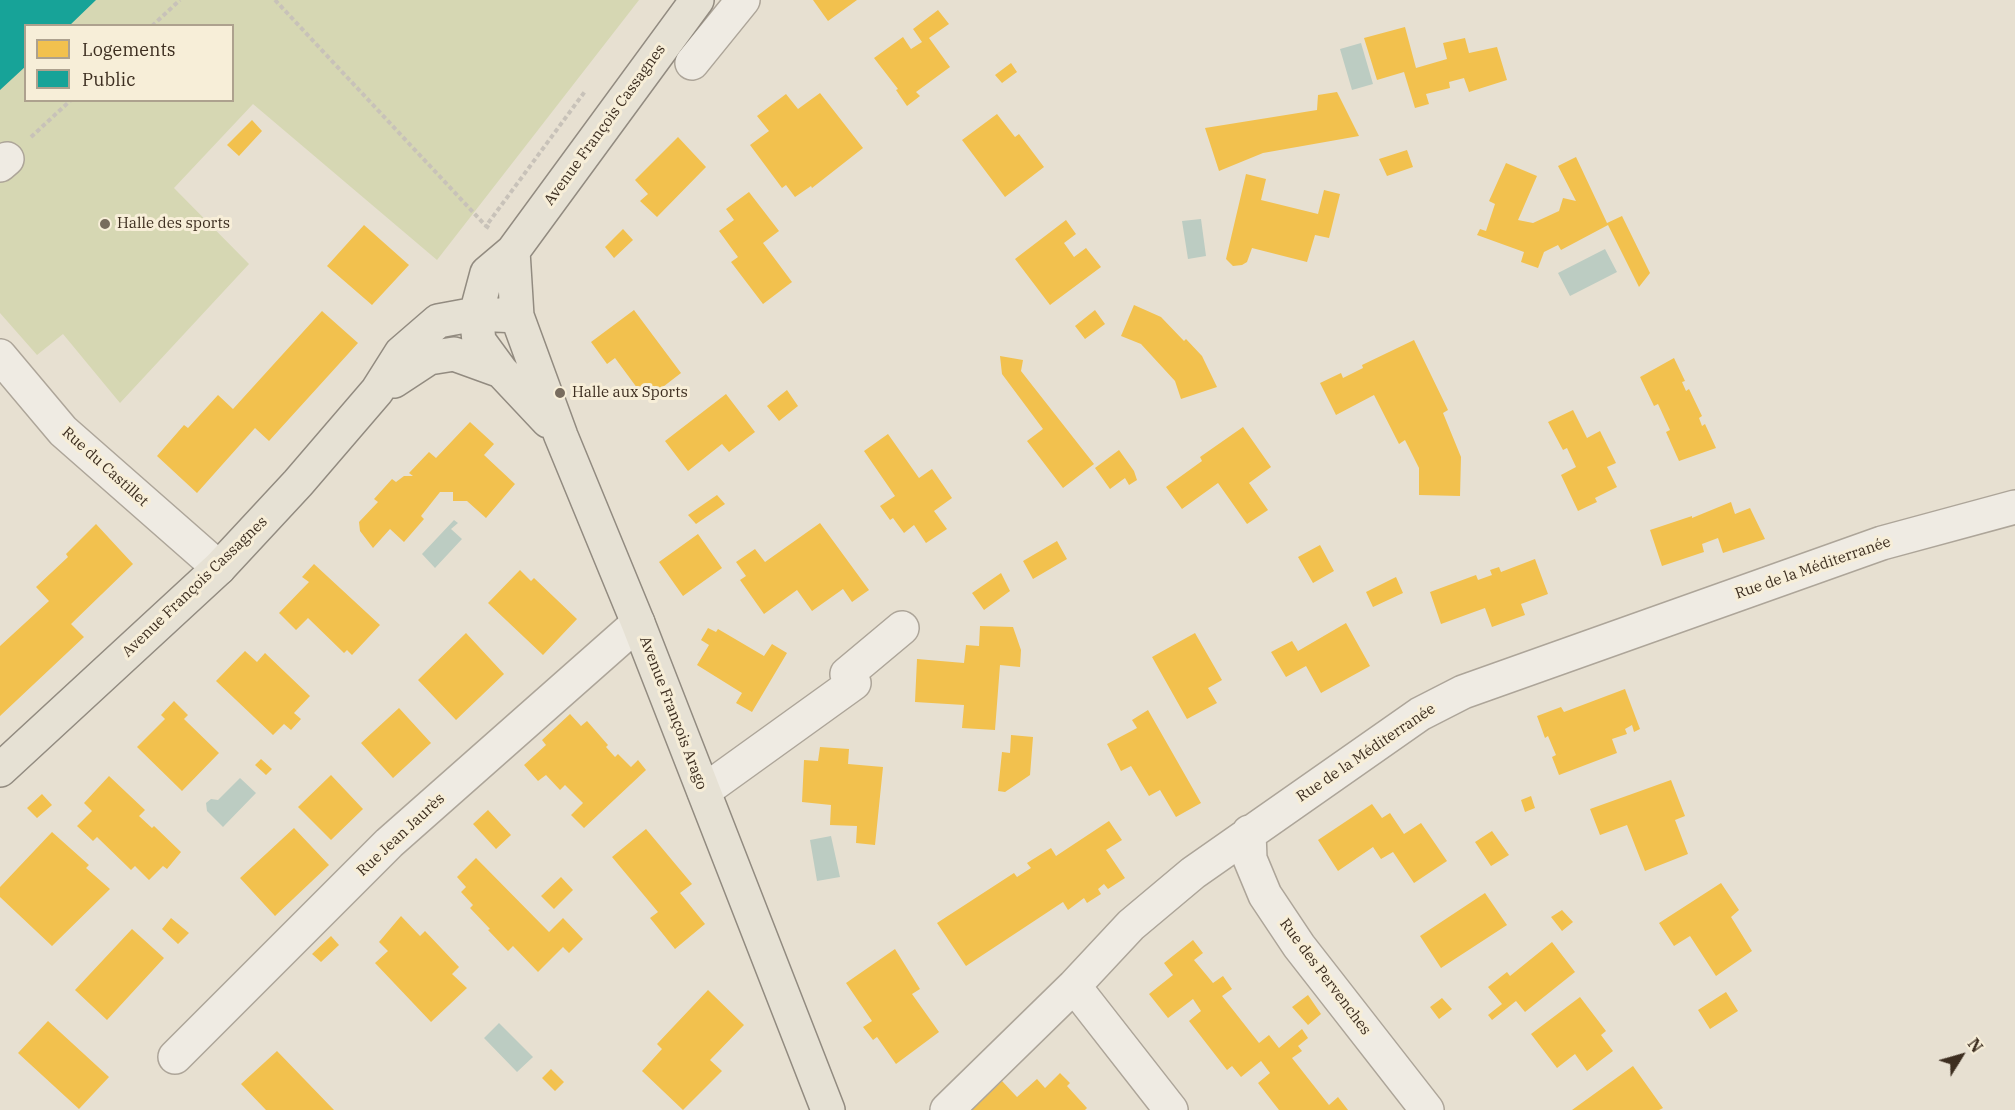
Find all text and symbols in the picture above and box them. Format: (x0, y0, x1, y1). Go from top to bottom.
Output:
legend (24, 24, 234, 102)
text: Logements (82, 38, 176, 61)
street label: Avenue François Cassagnes (540, 41, 670, 209)
text: Public (82, 68, 136, 91)
place label: Halle des sports (117, 215, 230, 233)
marker: Halle des sports (98, 217, 112, 231)
place label: Halle aux Sports (572, 384, 688, 402)
marker: Halle aux Sports (553, 386, 567, 400)
street label: Rue du Castillet (58, 423, 152, 511)
street label: Avenue François Cassagnes (119, 513, 271, 661)
street label: Rue de la Méditerranée (1733, 533, 1893, 603)
street label: Avenue François Arago (635, 634, 711, 792)
street label: Rue de la Méditerranée (1293, 700, 1439, 806)
street label: Rue Jean Jaurès (353, 790, 449, 880)
street label: Rue des Pervenches (1275, 915, 1375, 1039)
north arrow (1931, 1026, 1991, 1086)
text: N (1964, 1034, 1987, 1056)

